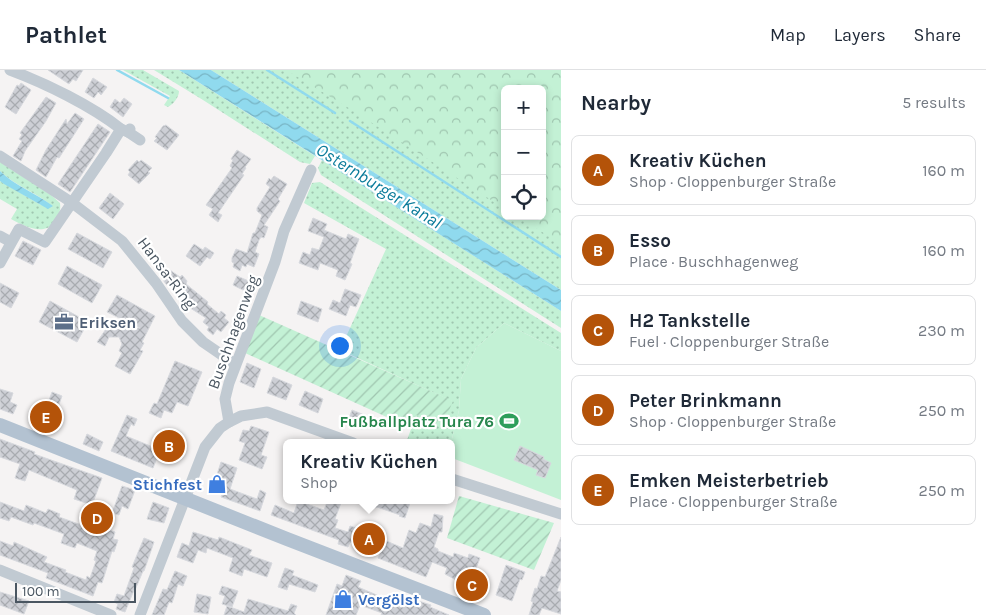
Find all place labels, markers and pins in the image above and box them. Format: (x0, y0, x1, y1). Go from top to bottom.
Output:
office icon: Eriksen (53, 311, 75, 333)
place label: Eriksen (79, 313, 136, 332)
pin: E (30, 398, 62, 436)
sports icon: Fußballplatz Tura 76 (498, 410, 520, 432)
place label: Fußballplatz Tura 76 (339, 412, 494, 431)
pin: B (153, 427, 185, 465)
shop icon: Stichfest (206, 473, 228, 495)
place label: Stichfest (133, 475, 202, 494)
pin: D (81, 499, 113, 537)
pin: A (353, 520, 385, 558)
pin: C (456, 566, 488, 604)
shop icon: Vergölst (332, 588, 354, 610)
place label: Vergölst (358, 590, 420, 609)

